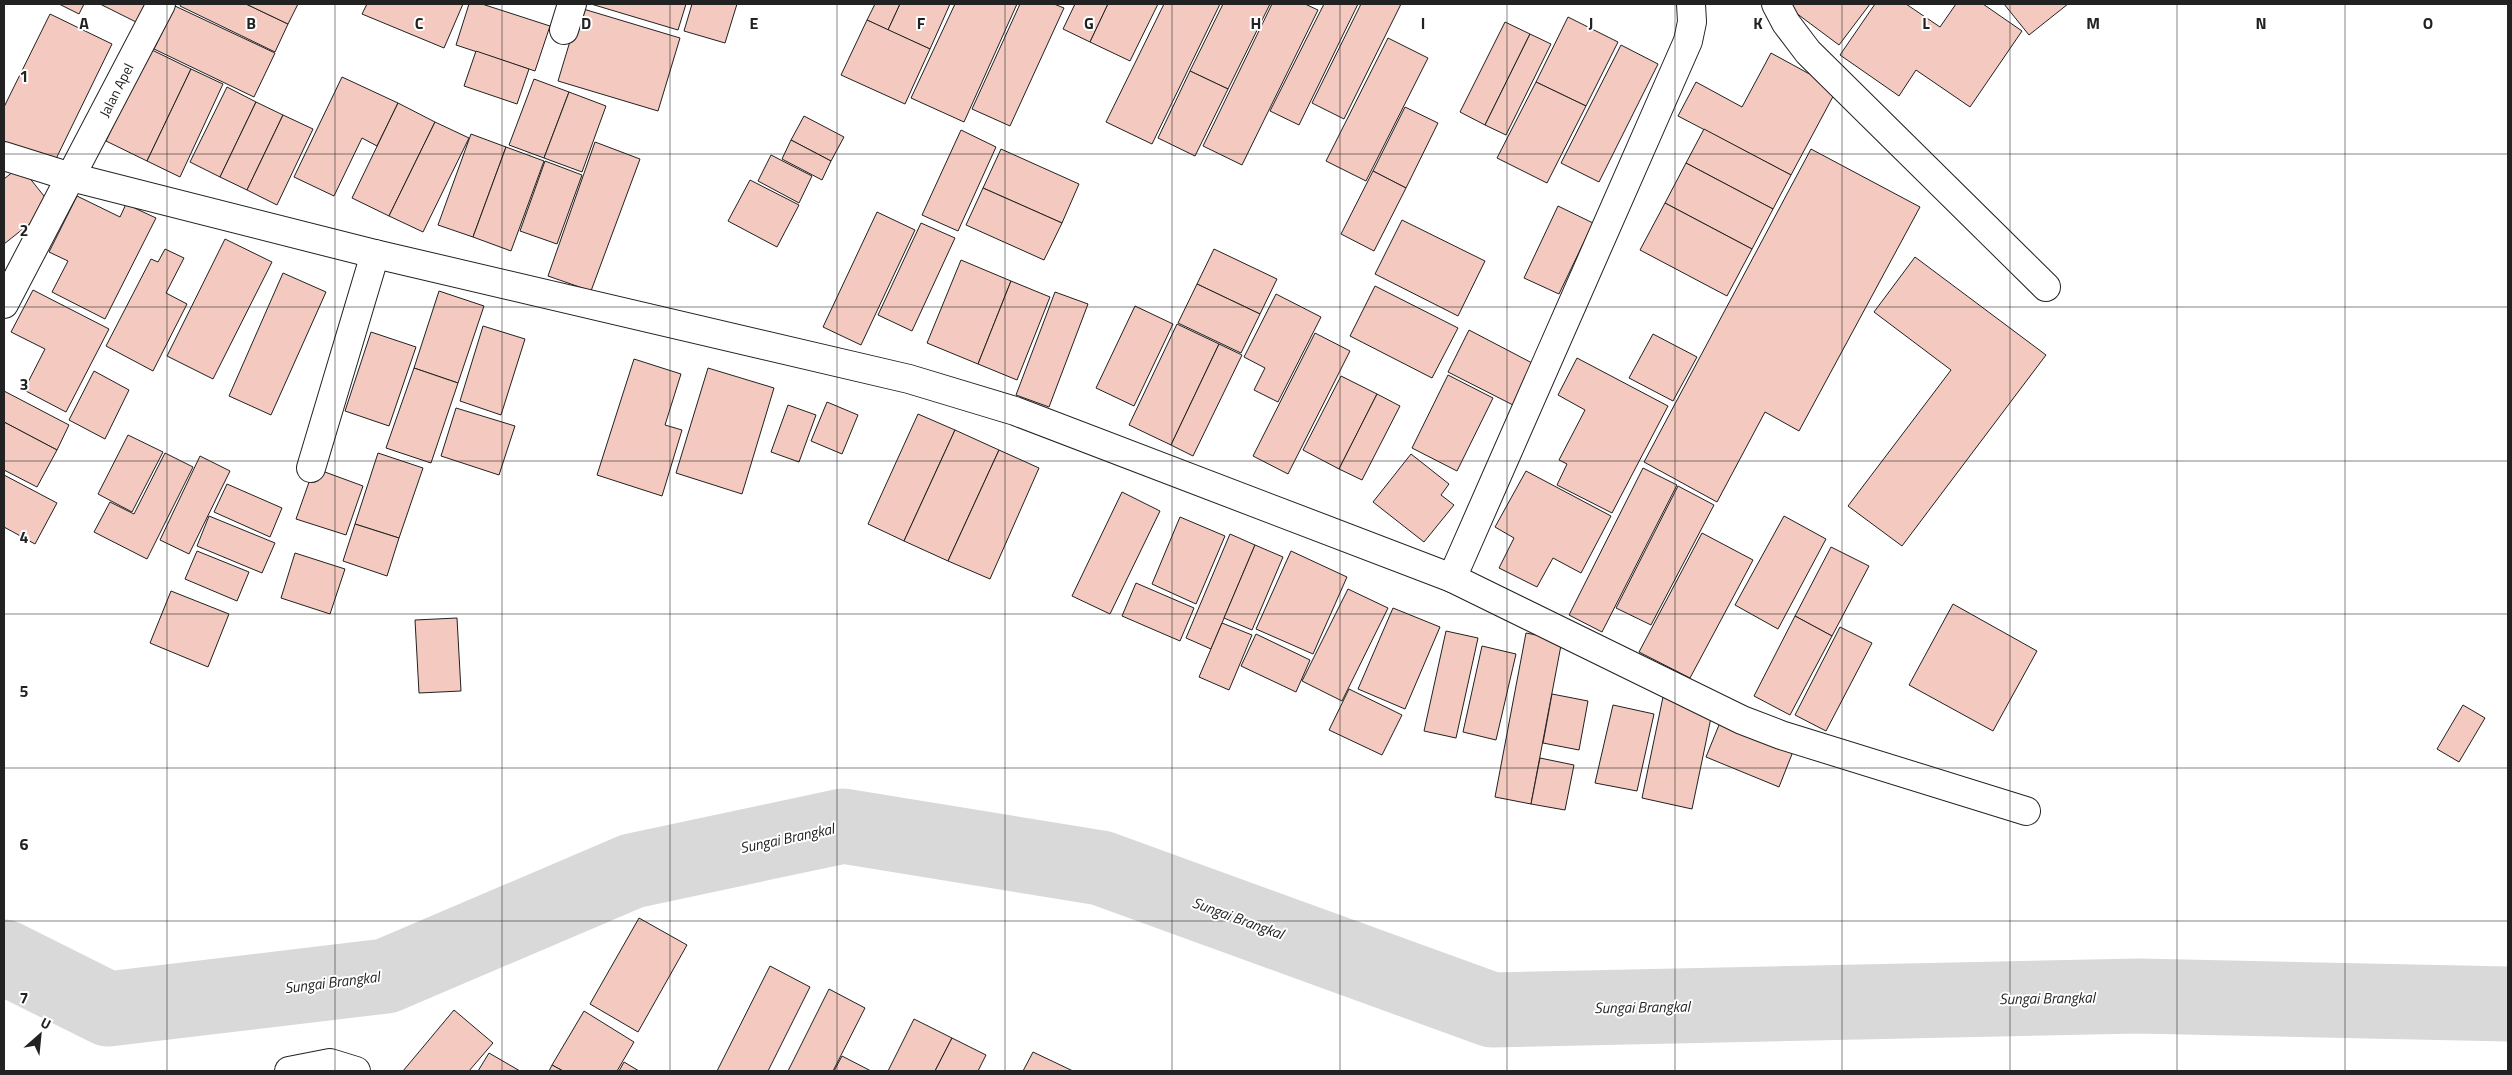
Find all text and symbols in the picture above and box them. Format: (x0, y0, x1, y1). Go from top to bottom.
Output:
text: A (79, 11, 89, 35)
text: B (246, 11, 256, 35)
text: C (415, 11, 424, 35)
text: D (581, 11, 591, 35)
text: E (750, 11, 759, 35)
text: F (917, 11, 926, 35)
text: G (1084, 11, 1094, 35)
text: H (1251, 11, 1261, 35)
text: I (1421, 11, 1425, 35)
text: J (1589, 11, 1593, 35)
text: K (1753, 11, 1763, 35)
text: L (1922, 11, 1930, 35)
text: M (2086, 11, 2100, 35)
text: N (2255, 11, 2267, 35)
text: O (2423, 11, 2433, 35)
street label: Jalan Apel (93, 59, 139, 121)
text: 1 (20, 64, 28, 88)
text: 2 (20, 218, 28, 242)
text: 3 (20, 372, 28, 396)
text: 4 (20, 525, 29, 549)
text: 5 (20, 679, 29, 703)
water label: Sungai Brangkal (738, 816, 838, 859)
text: 6 (20, 832, 29, 856)
water label: Sungai Brangkal (1189, 891, 1289, 946)
water label: Sungai Brangkal (283, 965, 383, 999)
text: 7 (20, 986, 28, 1010)
water label: Sungai Brangkal (1999, 986, 2097, 1010)
water label: Sungai Brangkal (1594, 995, 1692, 1019)
north arrow (15, 1010, 65, 1060)
text: U (37, 1012, 55, 1034)

